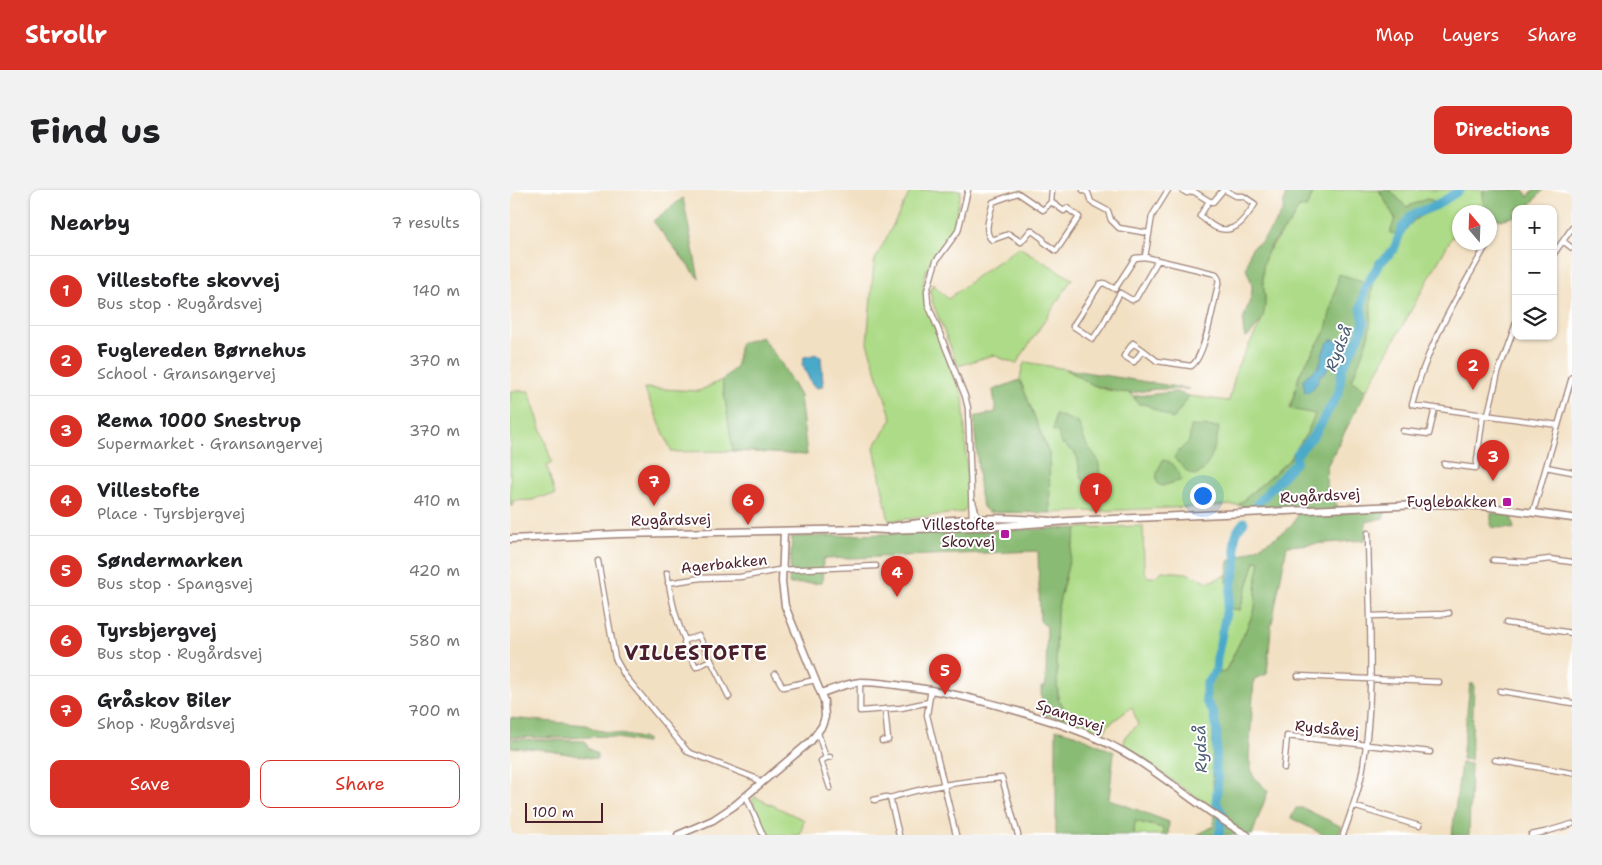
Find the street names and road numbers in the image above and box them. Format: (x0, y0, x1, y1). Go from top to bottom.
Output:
street label: Rugårdsvej (1280, 484, 1360, 508)
street label: Rugårdsvej (631, 509, 711, 531)
street label: Agerbakken (680, 550, 768, 578)
street label: Spangsvej (1033, 694, 1107, 738)
street label: Rydsåvej (1294, 716, 1360, 742)

